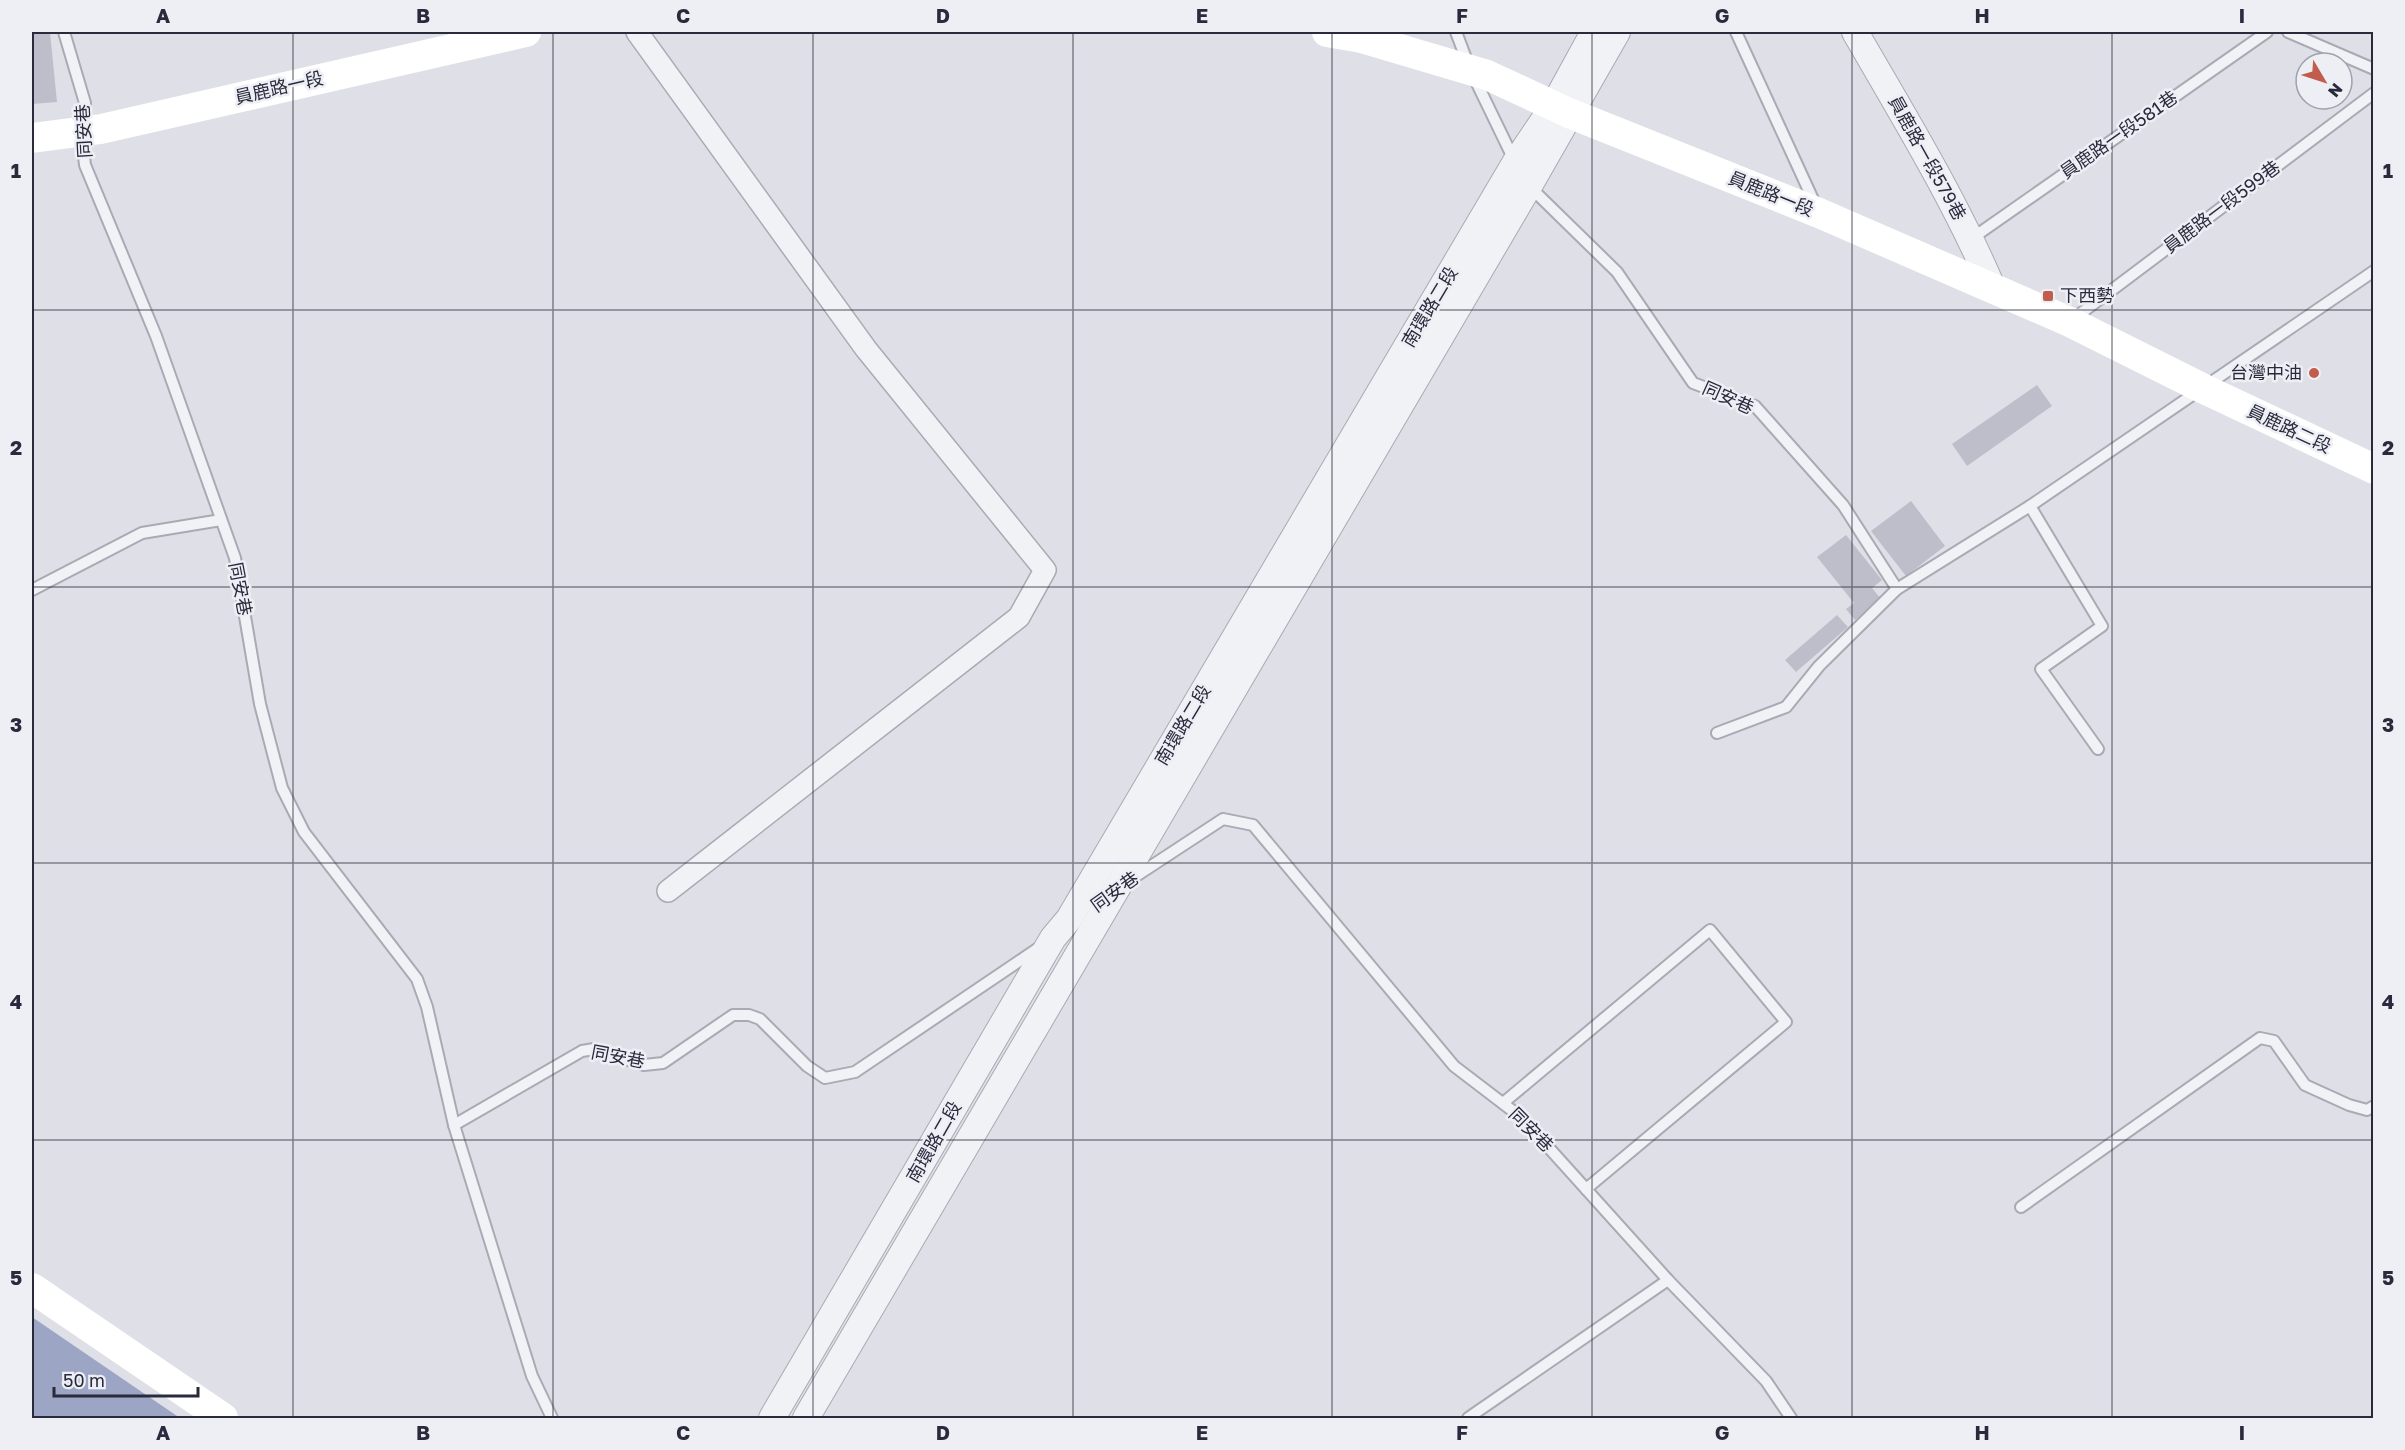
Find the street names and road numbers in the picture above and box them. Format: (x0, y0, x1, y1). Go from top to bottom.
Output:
street label: 員鹿路一段 (232, 66, 325, 108)
street label: 員鹿路一段581巷 (2056, 86, 2181, 183)
street label: 員鹿路一段579巷 (1885, 91, 1971, 224)
street label: 同安巷 (71, 104, 95, 159)
street label: 員鹿路一段599巷 (2159, 155, 2284, 257)
street label: 員鹿路一段 (1726, 166, 1817, 220)
street label: 南環路二段 (1397, 262, 1462, 351)
street label: 同安巷 (1699, 376, 1758, 418)
street label: 員鹿路二段 (2244, 399, 2335, 457)
street label: 同安巷 (225, 560, 257, 617)
street label: 南環路二段 (1150, 680, 1215, 769)
street label: 同安巷 (1086, 866, 1143, 916)
street label: 同安巷 (590, 1040, 647, 1072)
street label: 南環路二段 (901, 1097, 965, 1186)
street label: 同安巷 (1505, 1102, 1559, 1156)

